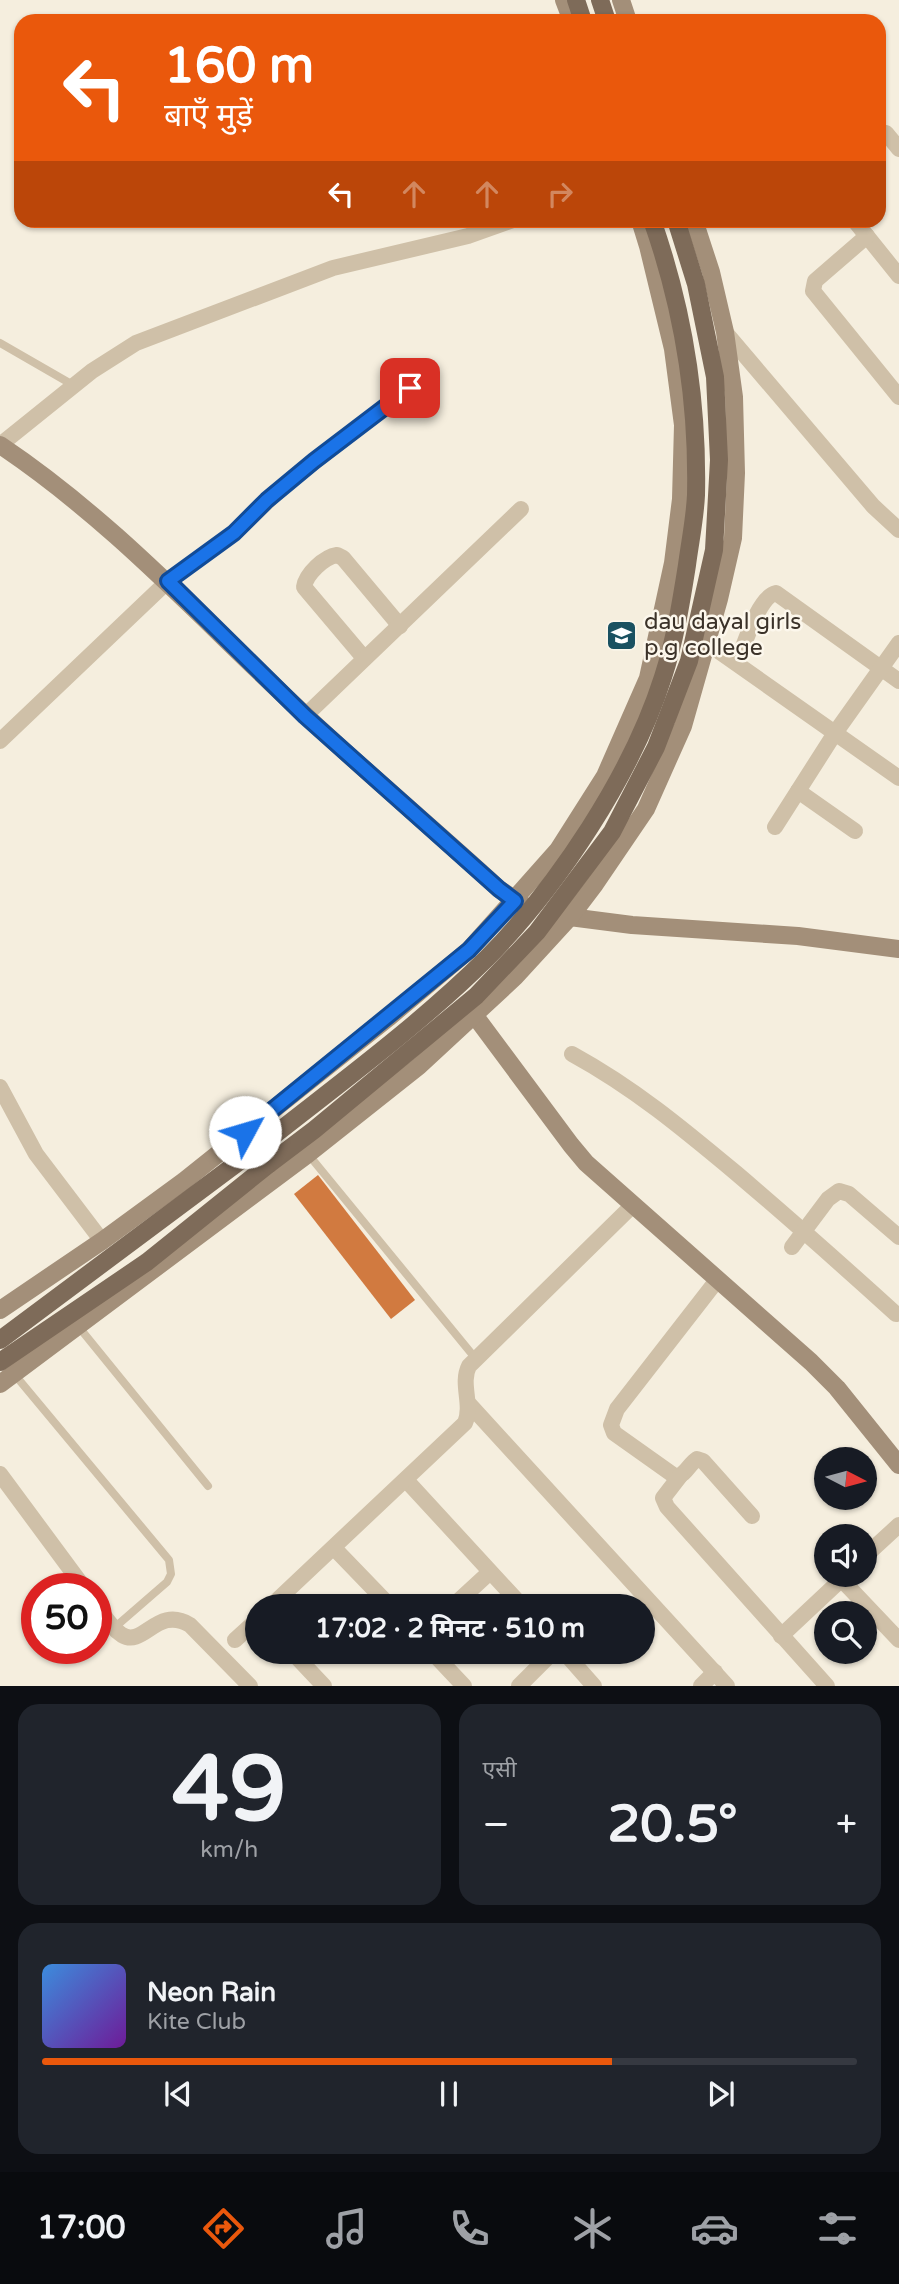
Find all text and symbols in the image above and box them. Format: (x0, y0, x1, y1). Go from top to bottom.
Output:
text: 160 m (164, 37, 314, 96)
icon: left (49, 42, 140, 133)
text: बाएँ मुड़ें (164, 97, 253, 135)
icon: left (322, 175, 360, 213)
icon: ahead (395, 175, 433, 213)
icon: ahead (468, 175, 506, 213)
icon: right (541, 175, 579, 213)
pin (380, 358, 440, 418)
icon: arrive (391, 369, 429, 407)
place label: dau dayal girls p.g college (644, 608, 801, 662)
school or university icon: dau dayal girls p.g college (604, 618, 638, 652)
position arrow (208, 1095, 282, 1169)
north arrow (814, 1447, 877, 1510)
map controls (814, 1447, 877, 1664)
button: sound (814, 1524, 877, 1587)
speed limit sign: 50 (21, 1573, 112, 1664)
button: search (814, 1601, 877, 1664)
text: 17:02 · 2 मिनट · 510 m (315, 1613, 585, 1644)
text: 49 (172, 1735, 286, 1845)
text: एसी (483, 1756, 517, 1784)
text: 20.5° (608, 1793, 738, 1856)
text: − (483, 1802, 510, 1848)
text: + (836, 1802, 857, 1848)
text: km/h (200, 1836, 258, 1864)
text: Neon Rain (147, 1977, 276, 2008)
text: Kite Club (147, 2008, 246, 2036)
icon: previous (159, 2075, 197, 2113)
icon: pause (430, 2075, 468, 2113)
icon: next (702, 2075, 740, 2113)
icon: directions (199, 2204, 248, 2253)
icon: music (322, 2204, 371, 2253)
icon: phone (445, 2204, 494, 2253)
icon: climate (568, 2204, 617, 2253)
icon: car (690, 2204, 739, 2253)
icon: filters (813, 2204, 862, 2253)
text: 17:00 (37, 2209, 126, 2247)

